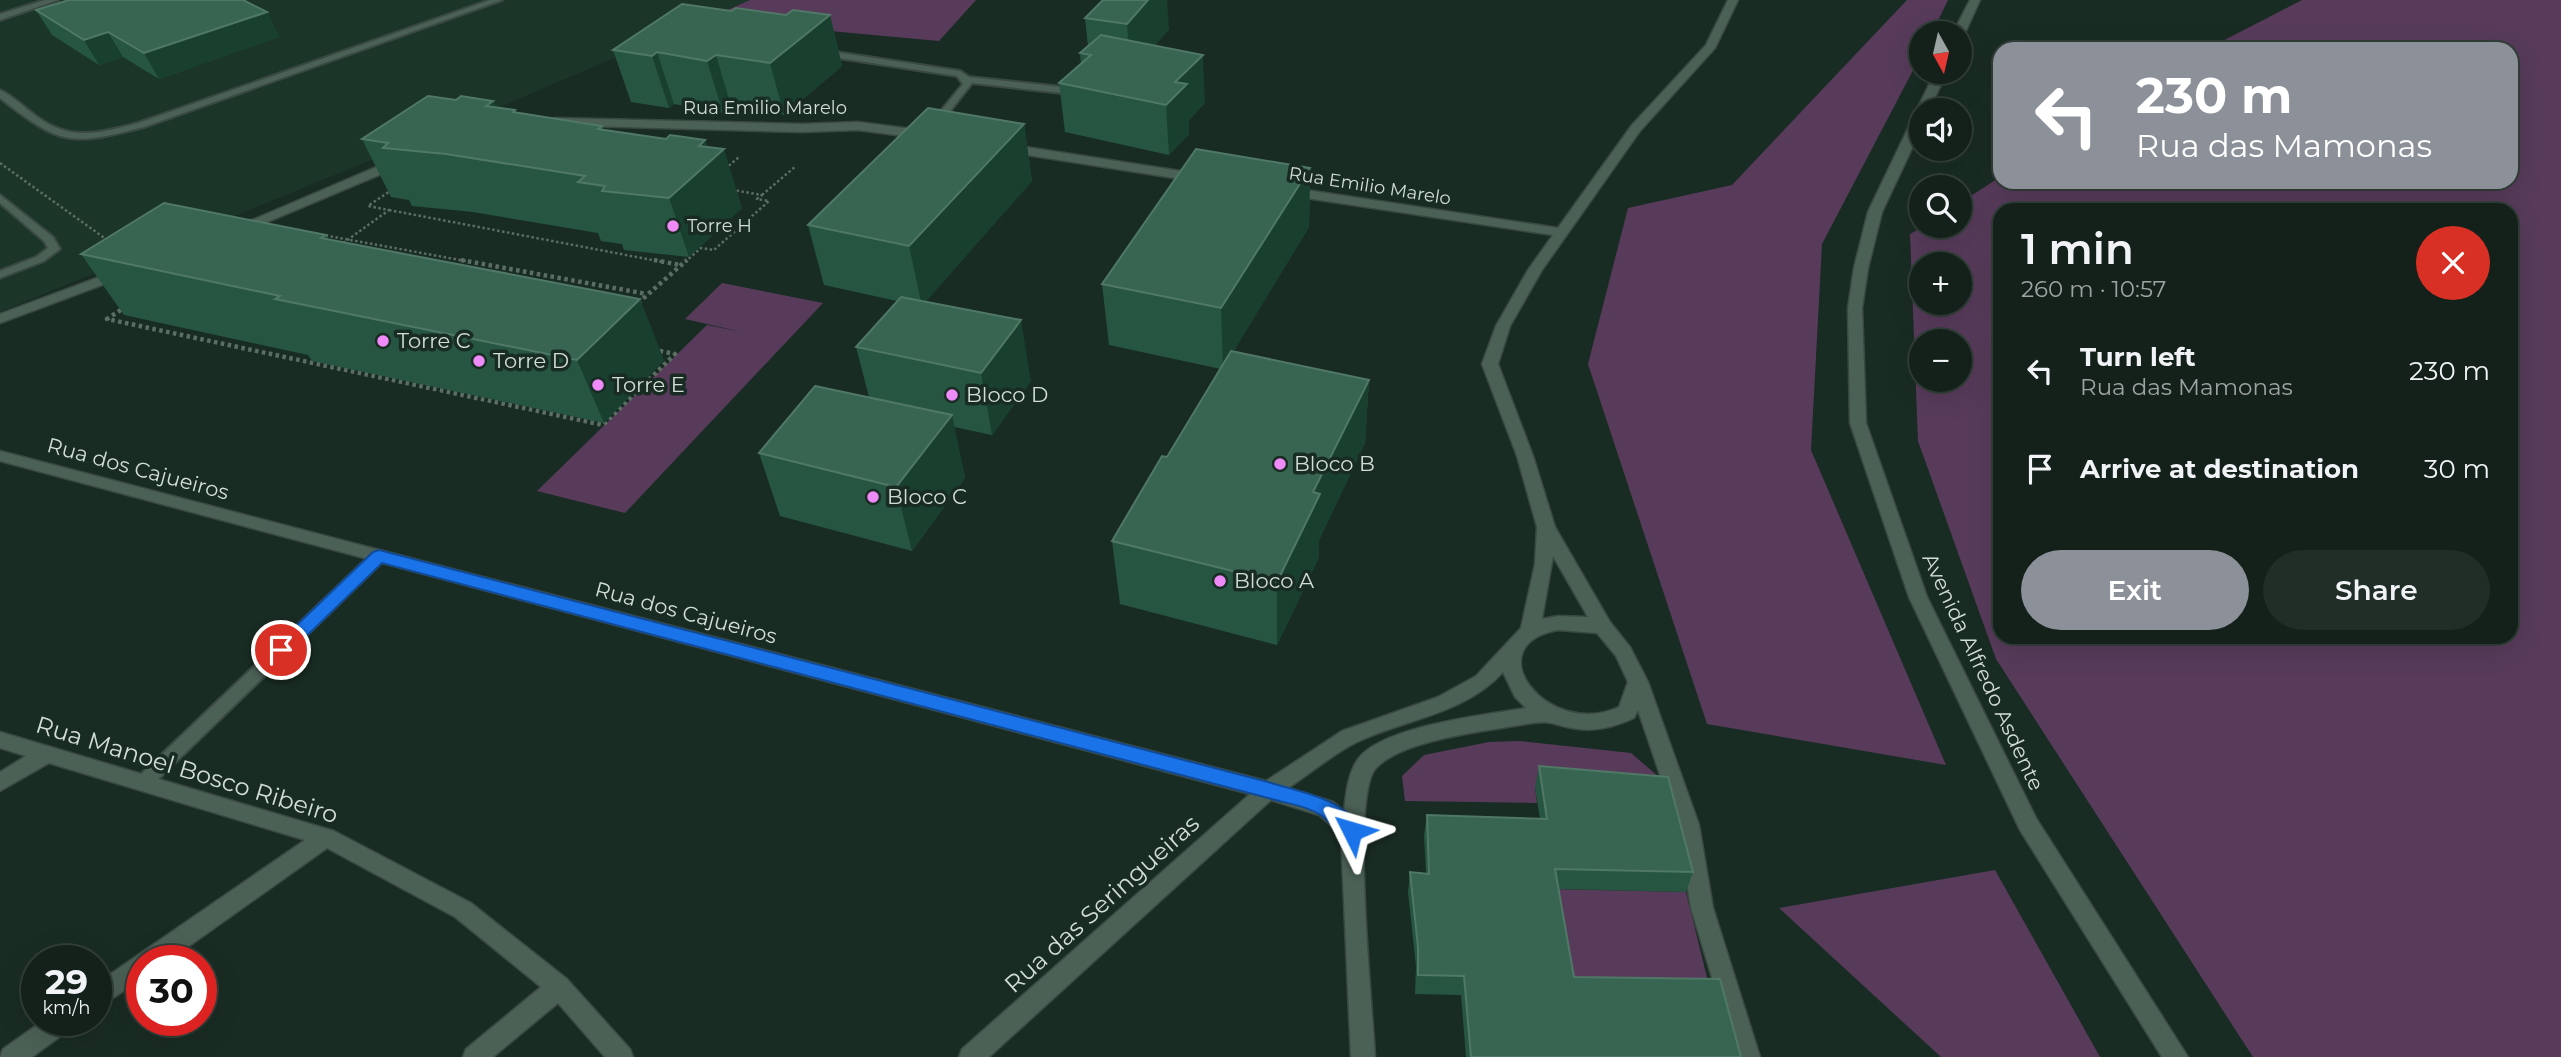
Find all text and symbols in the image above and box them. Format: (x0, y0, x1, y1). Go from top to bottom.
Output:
north arrow (1909, 21, 1972, 84)
map controls (1909, 21, 1972, 392)
text: 230 m (2136, 66, 2292, 125)
icon: left (2021, 70, 2112, 161)
street label: Rua Emilio Marelo (683, 97, 847, 119)
button: sound (1909, 98, 1972, 161)
text: Rua das Mamonas (2136, 126, 2432, 165)
street label: Rua Emilio Marelo (1287, 162, 1453, 210)
button: search (1909, 175, 1972, 238)
place label: Torre H (687, 215, 752, 237)
marker: Torre H (665, 218, 681, 234)
text: 1 min (2021, 223, 2134, 275)
button: close (2416, 226, 2490, 300)
button: + (1909, 252, 1972, 315)
text: 260 m · 10:57 (2021, 275, 2166, 303)
place label: Torre C (397, 328, 471, 353)
button: − (1909, 329, 1972, 392)
marker: Torre C (375, 333, 391, 349)
text: Turn left (2080, 341, 2196, 373)
place label: Torre D (493, 348, 569, 373)
icon: left (2021, 352, 2059, 390)
marker: Torre D (471, 353, 487, 369)
text: 230 m (2409, 355, 2490, 387)
place label: Torre E (612, 372, 685, 397)
text: Rua das Mamonas (2080, 373, 2293, 401)
marker: Torre E (590, 377, 606, 393)
place label: Bloco D (966, 382, 1048, 407)
marker: Bloco D (944, 387, 960, 403)
street label: Rua dos Cajueiros (44, 432, 232, 505)
icon: arrive (2021, 450, 2059, 488)
place label: Bloco B (1294, 451, 1375, 476)
text: Arrive at destination (2080, 453, 2359, 485)
text: 30 m (2424, 453, 2490, 485)
marker: Bloco B (1272, 456, 1288, 472)
place label: Bloco C (887, 484, 967, 509)
marker: Bloco C (865, 489, 881, 505)
street label: Avenida Alfredo Asdente (1917, 549, 2049, 794)
button: Exit (2021, 550, 2249, 630)
button: Share (2263, 550, 2490, 630)
place label: Bloco A (1234, 568, 1315, 593)
marker: Bloco A (1212, 573, 1228, 589)
street label: Rua dos Cajueiros (592, 576, 780, 649)
pin (251, 620, 311, 680)
icon: arrive (262, 631, 300, 669)
street label: Rua Manoel Bosco Ribeiro (33, 710, 342, 829)
position arrow (1315, 794, 1389, 868)
street label: Rua das Seringueiras (998, 809, 1205, 999)
speed limit sign: 30 (126, 945, 217, 1036)
text: 29 (45, 960, 88, 1003)
text: km/h (42, 997, 91, 1019)

